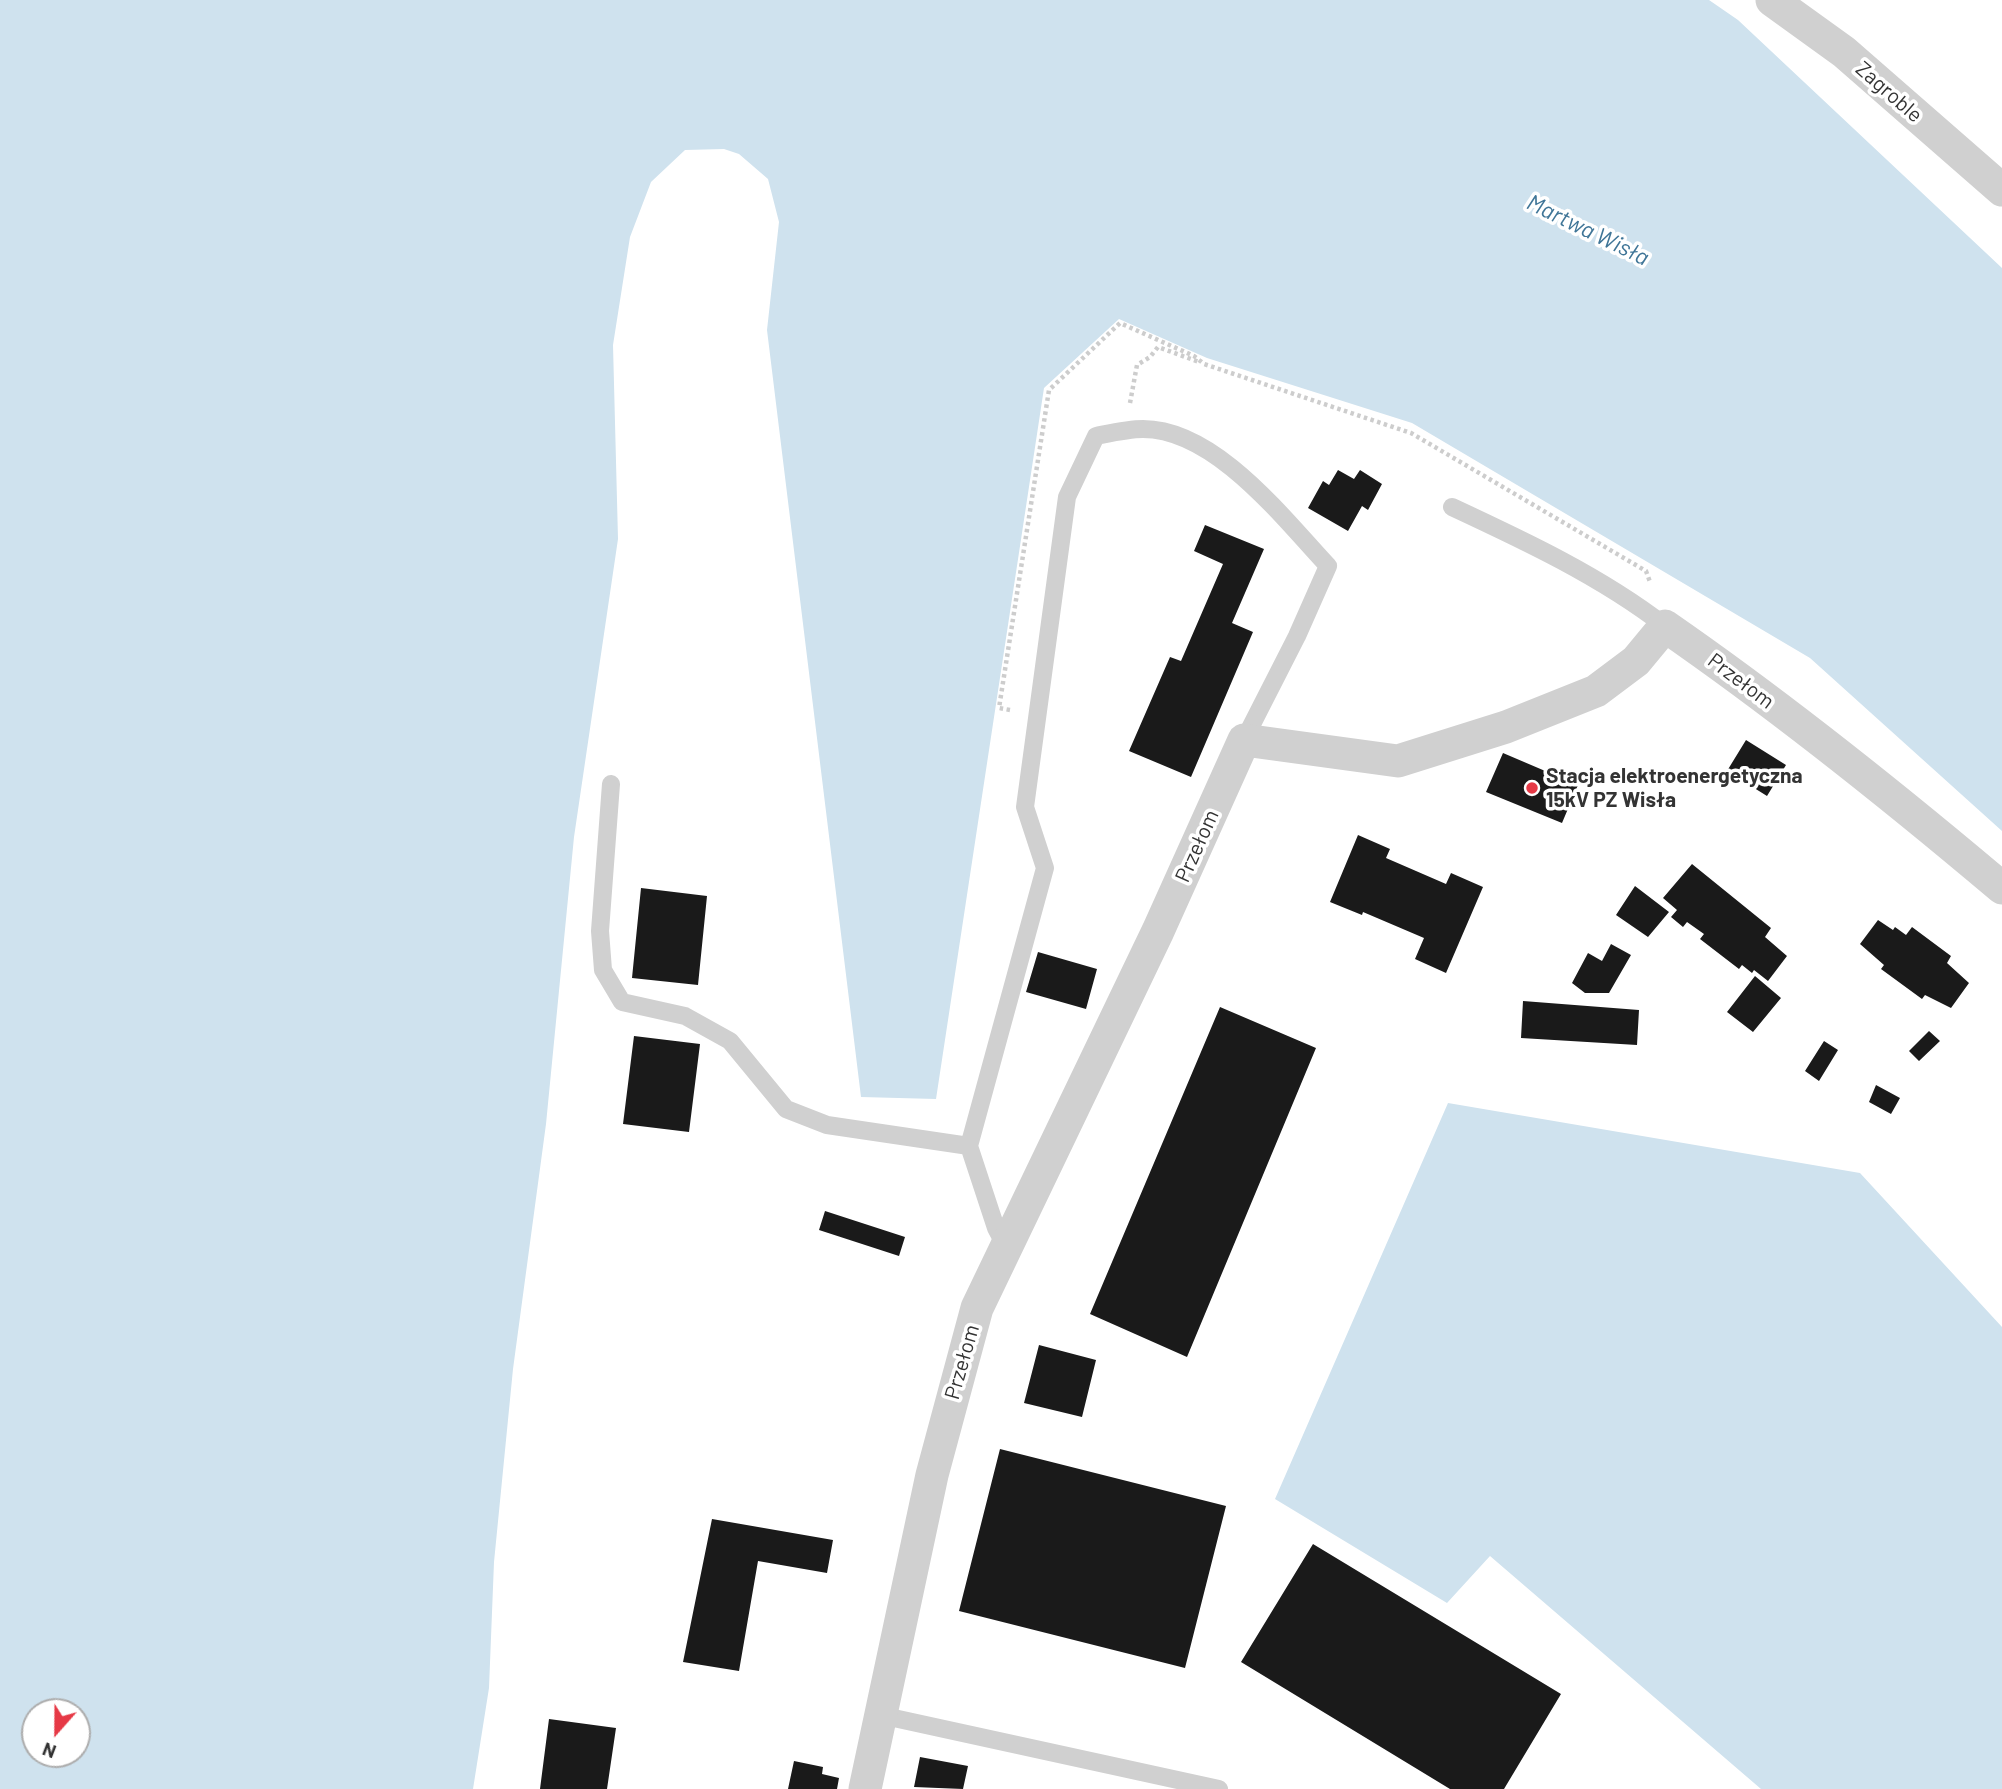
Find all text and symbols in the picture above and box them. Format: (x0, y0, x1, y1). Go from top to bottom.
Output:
street label: Zagroble (1851, 56, 1927, 128)
water label: Martwa Wisła (1522, 189, 1654, 271)
street label: Przełom (1703, 648, 1779, 714)
place label: Stacja elektroenergetyczna 15kV PZ Wisła (1546, 763, 1802, 813)
marker: Stacja elektroenergetyczna 15kV PZ Wisła (1524, 780, 1540, 796)
street label: Przełom (1170, 806, 1224, 886)
street label: Przełom (939, 1322, 985, 1402)
north arrow (21, 1698, 91, 1768)
text: N (39, 1738, 59, 1764)

